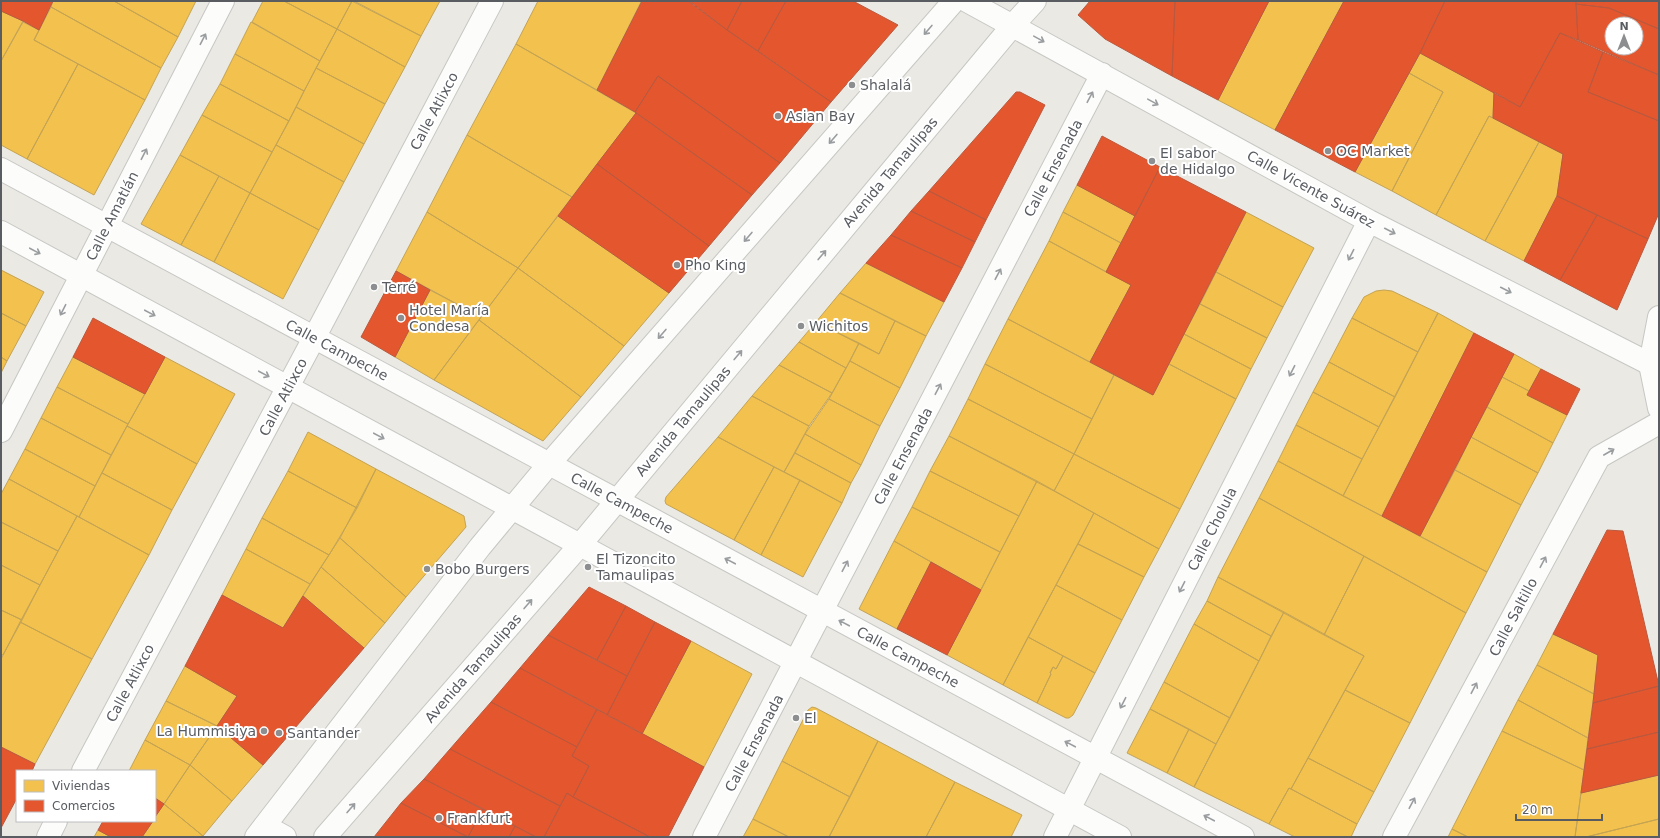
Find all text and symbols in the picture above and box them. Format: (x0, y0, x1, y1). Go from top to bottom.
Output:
north arrow (1604, 16, 1644, 56)
text: N (1619, 20, 1629, 33)
one-way arrow (924, 25, 933, 36)
one-way arrow (200, 33, 208, 45)
one-way arrow (1033, 36, 1045, 44)
street label: Calle Atlixco (407, 69, 461, 153)
place label: Shalalá (860, 77, 911, 93)
marker: Shalalá (847, 80, 857, 90)
one-way arrow (1087, 91, 1095, 103)
one-way arrow (1147, 99, 1159, 106)
place label: Asian Bay (786, 108, 855, 124)
marker: Asian Bay (773, 111, 783, 121)
street label: Avenida Tamaulipas (839, 114, 941, 230)
street label: Calle Ensenada (1021, 117, 1085, 219)
one-way arrow (829, 133, 838, 144)
place label: OC Market (1336, 143, 1410, 159)
place label: El sabor de Hidalgo (1160, 145, 1235, 177)
marker: OC Market (1323, 146, 1333, 156)
street label: Calle Vicente Suárez (1244, 147, 1378, 231)
one-way arrow (141, 149, 148, 161)
marker: El sabor de Hidalgo (1147, 156, 1157, 166)
street label: Calle Amatlán (83, 169, 141, 263)
one-way arrow (1383, 228, 1395, 235)
one-way arrow (743, 231, 752, 242)
one-way arrow (29, 248, 41, 255)
one-way arrow (817, 249, 826, 260)
one-way arrow (1347, 249, 1354, 261)
place label: Pho King (685, 257, 746, 273)
marker: Pho King (672, 260, 682, 270)
one-way arrow (995, 268, 1002, 280)
place label: Terré (381, 279, 416, 295)
marker: Terré (369, 282, 379, 292)
one-way arrow (1499, 287, 1511, 294)
place label: Hotel María Condesa (409, 302, 489, 334)
one-way arrow (59, 304, 66, 316)
one-way arrow (144, 309, 156, 317)
marker: Hotel María Condesa (396, 313, 406, 323)
street label: Calle Campeche (283, 316, 391, 384)
place label: Wichitos (809, 318, 868, 334)
marker: Wichitos (796, 321, 806, 331)
one-way arrow (658, 329, 667, 339)
one-way arrow (734, 349, 743, 360)
street label: Calle Atlixco (256, 355, 310, 439)
street label: Avenida Tamaulipas (632, 363, 734, 479)
one-way arrow (1288, 365, 1295, 377)
one-way arrow (258, 371, 270, 379)
one-way arrow (935, 383, 942, 395)
street label: Calle Ensenada (871, 405, 935, 507)
one-way arrow (372, 433, 384, 440)
one-way arrow (1603, 447, 1615, 455)
street label: Calle Campeche (568, 469, 676, 537)
street label: Calle Cholula (1184, 485, 1240, 573)
place label: El Tizoncito Tamaulipas (595, 551, 676, 583)
one-way arrow (1539, 556, 1547, 568)
one-way arrow (724, 557, 736, 564)
place label: Bobo Burgers (435, 561, 530, 577)
one-way arrow (842, 561, 850, 573)
marker: El Tizoncito Tamaulipas (583, 562, 593, 572)
marker: Bobo Burgers (422, 564, 432, 574)
street label: Calle Saltillo (1486, 575, 1540, 659)
one-way arrow (1178, 581, 1185, 593)
one-way arrow (524, 599, 533, 609)
street label: Avenida Tamaulipas (421, 610, 525, 726)
one-way arrow (839, 618, 851, 626)
street label: Calle Campeche (854, 623, 962, 691)
street label: Calle Atlixco (103, 641, 157, 725)
one-way arrow (1471, 683, 1479, 695)
street label: Calle Ensenada (722, 692, 786, 794)
one-way arrow (1119, 697, 1127, 709)
place label: El (804, 710, 817, 726)
marker: El (791, 713, 801, 723)
place label: La Hummisiya (157, 723, 256, 739)
place label: Santander (287, 725, 360, 741)
marker: La Hummisiya (259, 726, 269, 736)
marker: Santander (274, 728, 284, 738)
one-way arrow (1064, 739, 1076, 747)
legend (16, 770, 156, 822)
text: Viviendas (52, 779, 110, 793)
scale bar (1516, 796, 1602, 822)
one-way arrow (1409, 797, 1417, 809)
text: Comercios (52, 799, 115, 813)
one-way arrow (346, 803, 355, 813)
text: 20 m (1522, 803, 1553, 817)
place label: Frankfurt (447, 810, 511, 826)
marker: Frankfurt (434, 813, 444, 823)
one-way arrow (1203, 814, 1215, 822)

